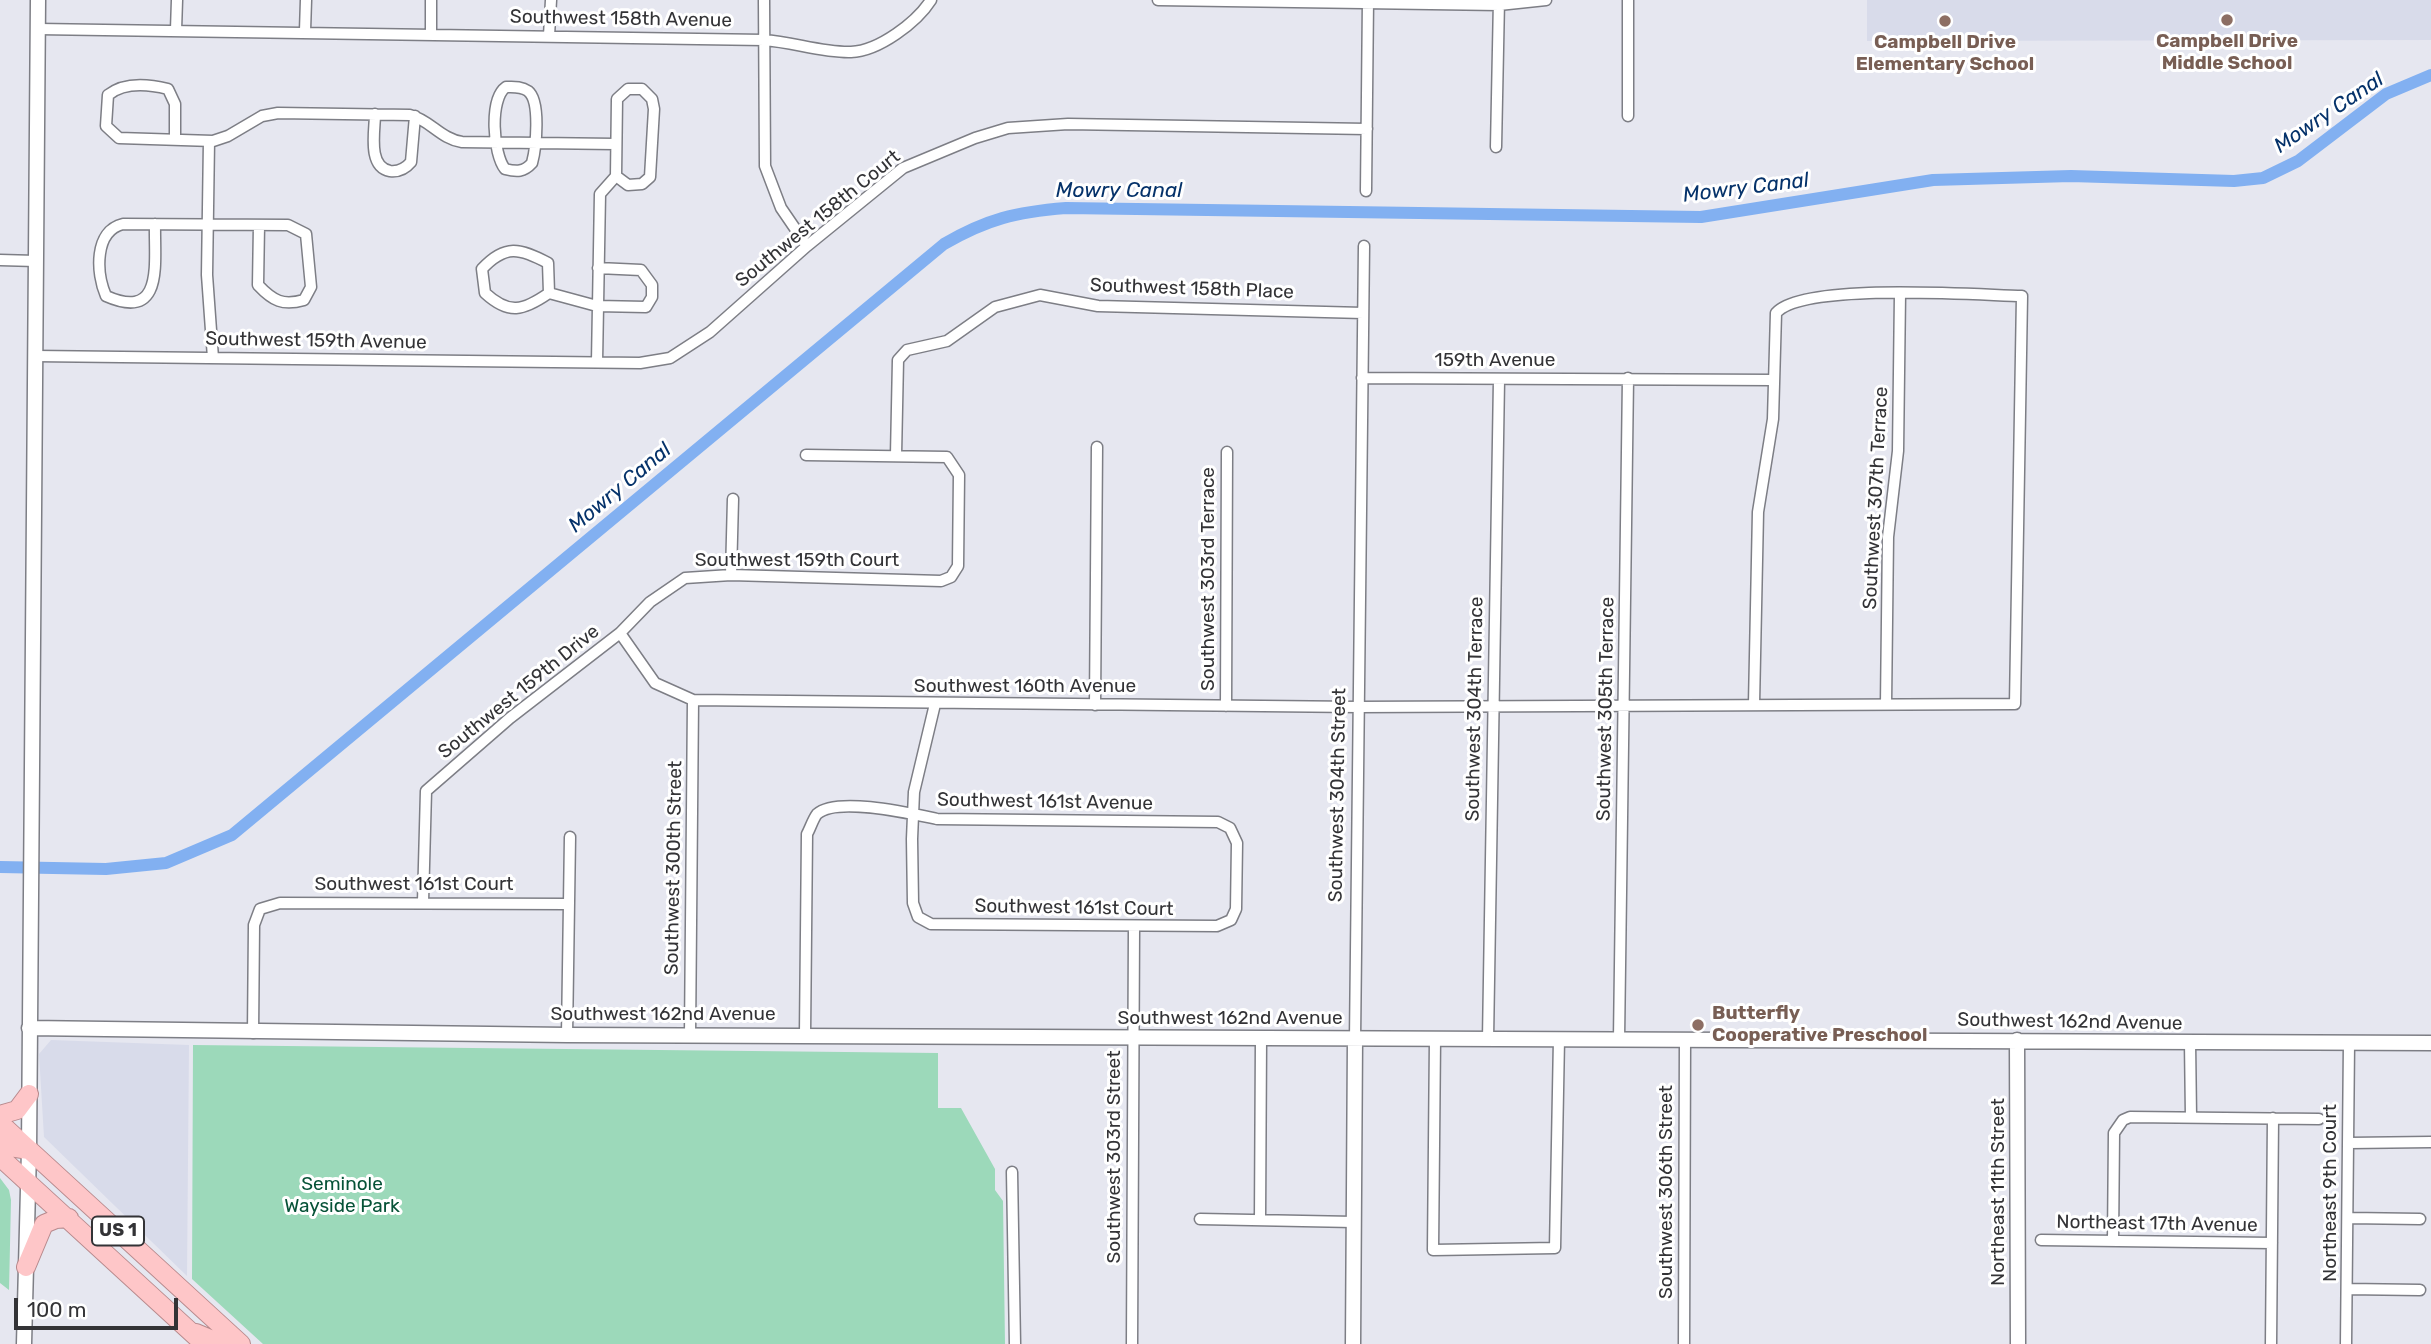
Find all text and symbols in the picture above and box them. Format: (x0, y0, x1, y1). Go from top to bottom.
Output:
street label: Southwest 158th Avenue (510, 6, 732, 32)
marker: Campbell Drive Middle School (2219, 12, 2235, 28)
marker: Campbell Drive Elementary School (1937, 13, 1953, 29)
place label: Campbell Drive Middle School (2156, 31, 2298, 75)
place label: Campbell Drive Elementary School (1856, 32, 2034, 76)
water label: Mowry Canal (2269, 67, 2389, 159)
street label: Southwest 158th Court (731, 146, 905, 292)
water label: Mowry Canal (1682, 168, 1810, 208)
water label: Mowry Canal (1056, 178, 1182, 204)
street label: Southwest 158th Place (1090, 274, 1294, 304)
street label: Southwest 159th Avenue (205, 328, 427, 354)
street label: 159th Avenue (1435, 350, 1555, 372)
street label: Southwest 307th Terrace (1859, 386, 1893, 610)
water label: Mowry Canal (563, 438, 677, 538)
street label: Southwest 303rd Terrace (1198, 467, 1220, 691)
street label: Southwest 159th Court (695, 550, 899, 572)
street label: Southwest 304th Terrace (1462, 596, 1488, 822)
street label: Southwest 305th Terrace (1593, 597, 1619, 821)
street label: Southwest 159th Drive (434, 620, 604, 764)
street label: Southwest 160th Avenue (914, 676, 1136, 698)
street label: Southwest 304th Street (1325, 688, 1351, 902)
street label: Southwest 300th Street (661, 761, 687, 975)
street label: Southwest 161st Avenue (937, 789, 1153, 815)
street label: Southwest 161st Court (314, 874, 514, 896)
street label: Southwest 161st Court (974, 895, 1174, 921)
place label: Butterfly Cooperative Preschool (1712, 1003, 1927, 1047)
street label: Southwest 162nd Avenue (550, 1004, 776, 1026)
street label: Southwest 162nd Avenue (1117, 1008, 1343, 1030)
street label: Southwest 162nd Avenue (1957, 1009, 2183, 1035)
marker: Butterfly Cooperative Preschool (1690, 1017, 1706, 1033)
street label: Southwest 303rd Street (1104, 1050, 1126, 1264)
street label: Southwest 306th Street (1656, 1085, 1678, 1299)
street label: Northeast 11th Street (1988, 1098, 2010, 1286)
street label: Northeast 9th Court (2320, 1104, 2342, 1282)
park label: Seminole Wayside Park (284, 1174, 400, 1218)
street label: Northeast 17th Avenue (2056, 1211, 2258, 1237)
road number: US 1 (92, 1216, 144, 1246)
scale bar (18, 1284, 182, 1328)
text: 100 m (27, 1297, 86, 1322)

